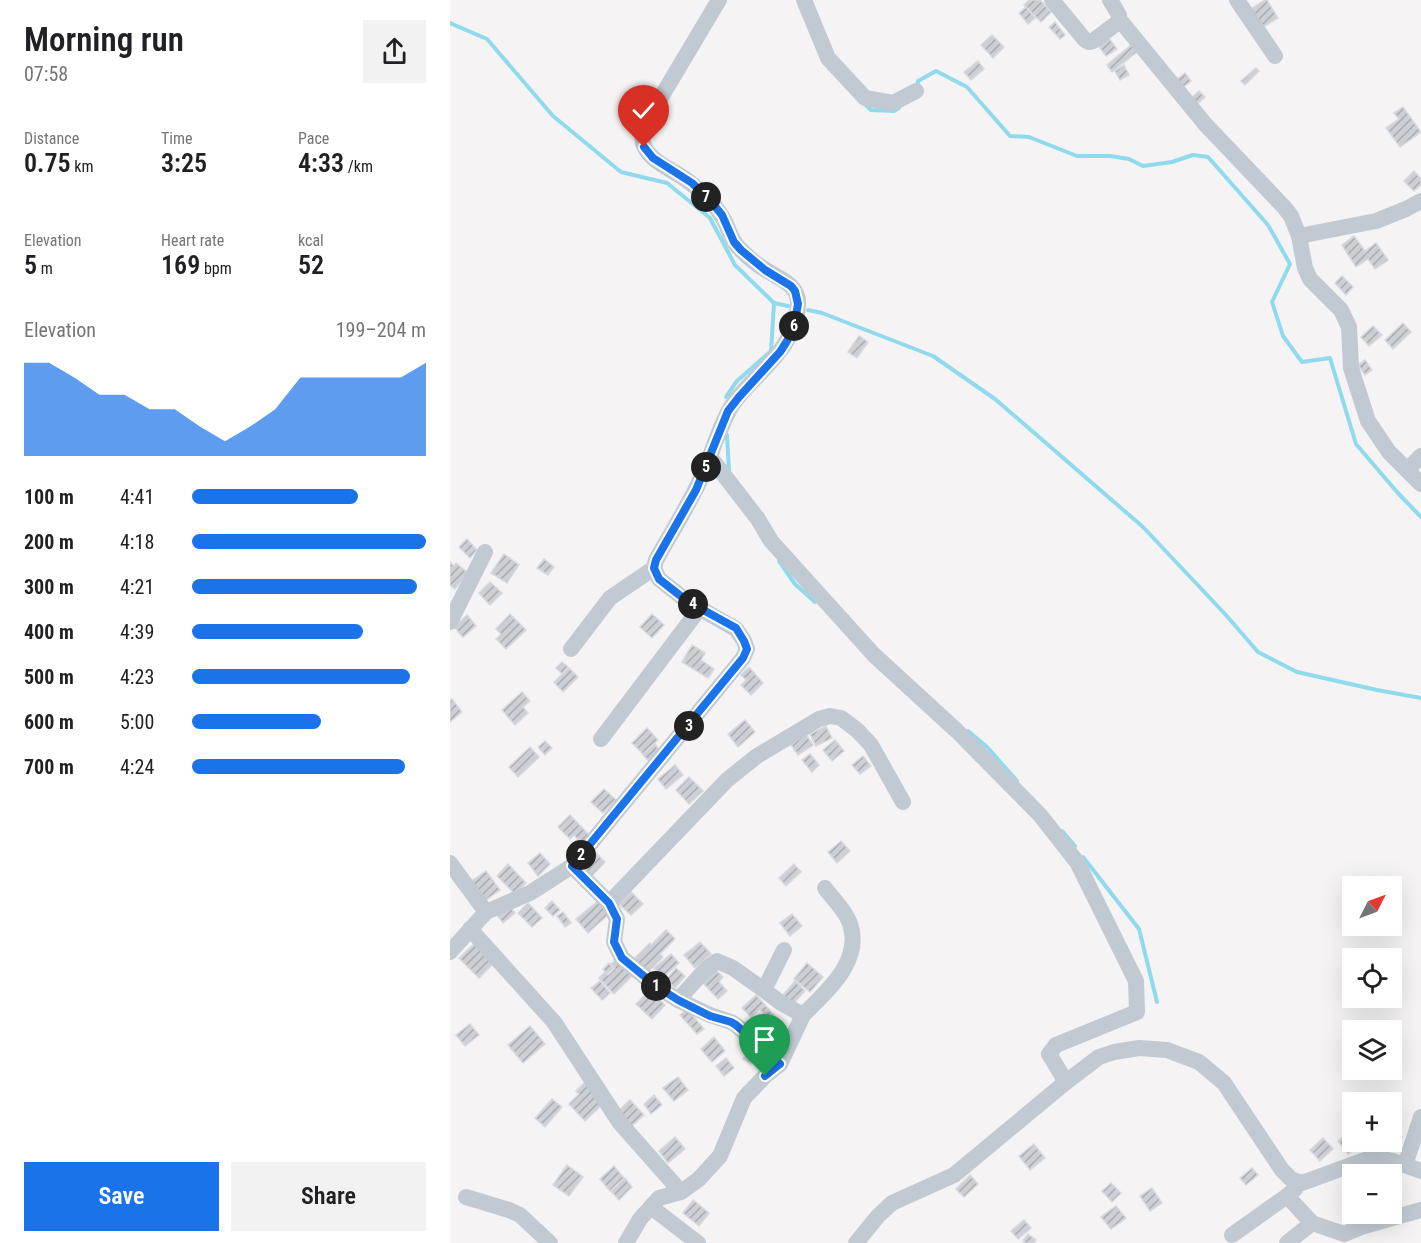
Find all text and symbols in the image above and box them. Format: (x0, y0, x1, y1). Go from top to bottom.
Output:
text: Morning run (24, 20, 184, 59)
button: share (363, 20, 426, 83)
text: 07:58 (24, 62, 68, 86)
pin (618, 85, 669, 147)
icon: check (627, 94, 660, 127)
text: Distance (24, 129, 79, 148)
text: Time (161, 129, 193, 148)
text: Pace (298, 129, 329, 148)
text: 0.75 (24, 148, 71, 178)
text: 3:25 (161, 148, 207, 178)
text: 4:33 (298, 148, 344, 178)
text: km (71, 157, 94, 176)
text: /km (344, 157, 373, 176)
pin: 7 (691, 182, 721, 212)
text: 7 (702, 187, 710, 206)
text: Elevation (24, 231, 82, 250)
text: Heart rate (161, 231, 224, 250)
text: kcal (298, 231, 324, 250)
text: 5 (24, 250, 37, 280)
text: 169 (161, 250, 200, 280)
text: 52 (298, 250, 324, 280)
text: m (37, 259, 53, 278)
text: bpm (200, 259, 232, 278)
pin: 6 (779, 311, 809, 341)
text: 6 (790, 316, 798, 335)
text: Elevation (24, 318, 96, 342)
text: 199–204 m (336, 318, 426, 342)
pin: 5 (691, 452, 721, 482)
text: 5 (702, 457, 710, 476)
text: 100 m (24, 485, 74, 509)
text: 4:41 (120, 485, 154, 509)
text: 200 m (24, 530, 74, 554)
text: 4:18 (120, 530, 154, 554)
text: 300 m (24, 575, 74, 599)
text: 4:21 (120, 575, 154, 599)
pin: 4 (678, 589, 708, 619)
text: 4 (689, 594, 697, 613)
text: 400 m (24, 620, 74, 644)
text: 4:39 (120, 620, 154, 644)
text: 500 m (24, 665, 74, 689)
text: 4:23 (120, 665, 154, 689)
text: 600 m (24, 710, 74, 734)
text: 5:00 (120, 710, 154, 734)
pin: 3 (674, 711, 704, 741)
text: 3 (685, 716, 693, 735)
text: 700 m (24, 755, 74, 779)
text: 4:24 (120, 755, 154, 779)
pin: 2 (566, 840, 596, 870)
text: 2 (577, 845, 585, 864)
north arrow (1342, 876, 1402, 936)
map controls (1342, 876, 1402, 1224)
button: locate (1342, 948, 1402, 1008)
pin: 1 (641, 971, 671, 1001)
text: 1 (652, 976, 660, 995)
pin (739, 1014, 790, 1076)
button: layers (1342, 1020, 1402, 1080)
icon: arrive (748, 1023, 781, 1056)
button: + (1342, 1092, 1402, 1152)
button: Save (24, 1162, 219, 1231)
button: Share (231, 1162, 426, 1231)
button: − (1342, 1164, 1402, 1224)

